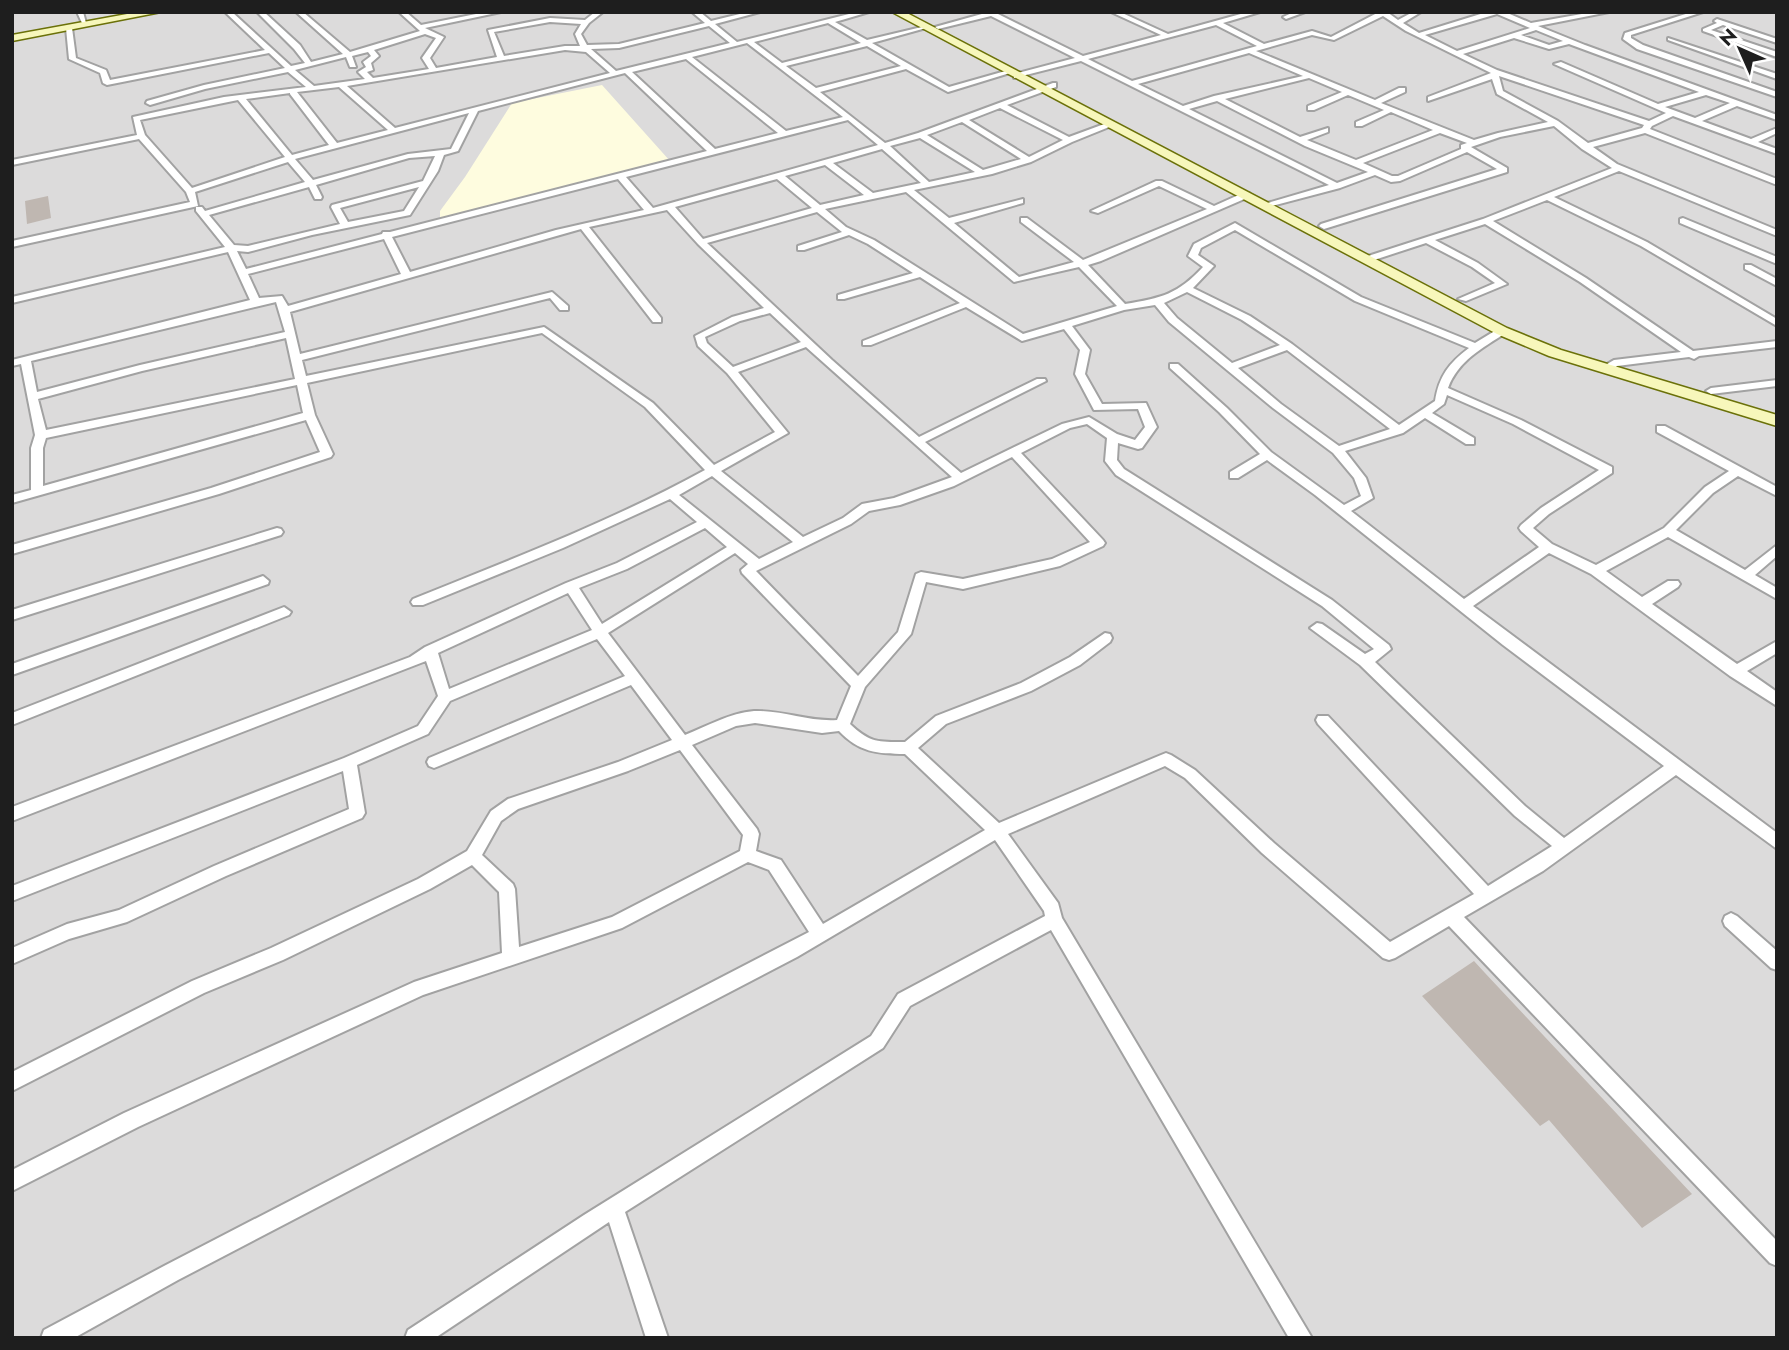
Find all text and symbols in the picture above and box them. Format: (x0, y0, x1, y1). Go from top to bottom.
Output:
north arrow (1705, 14, 1775, 84)
text: N (1713, 22, 1743, 52)

